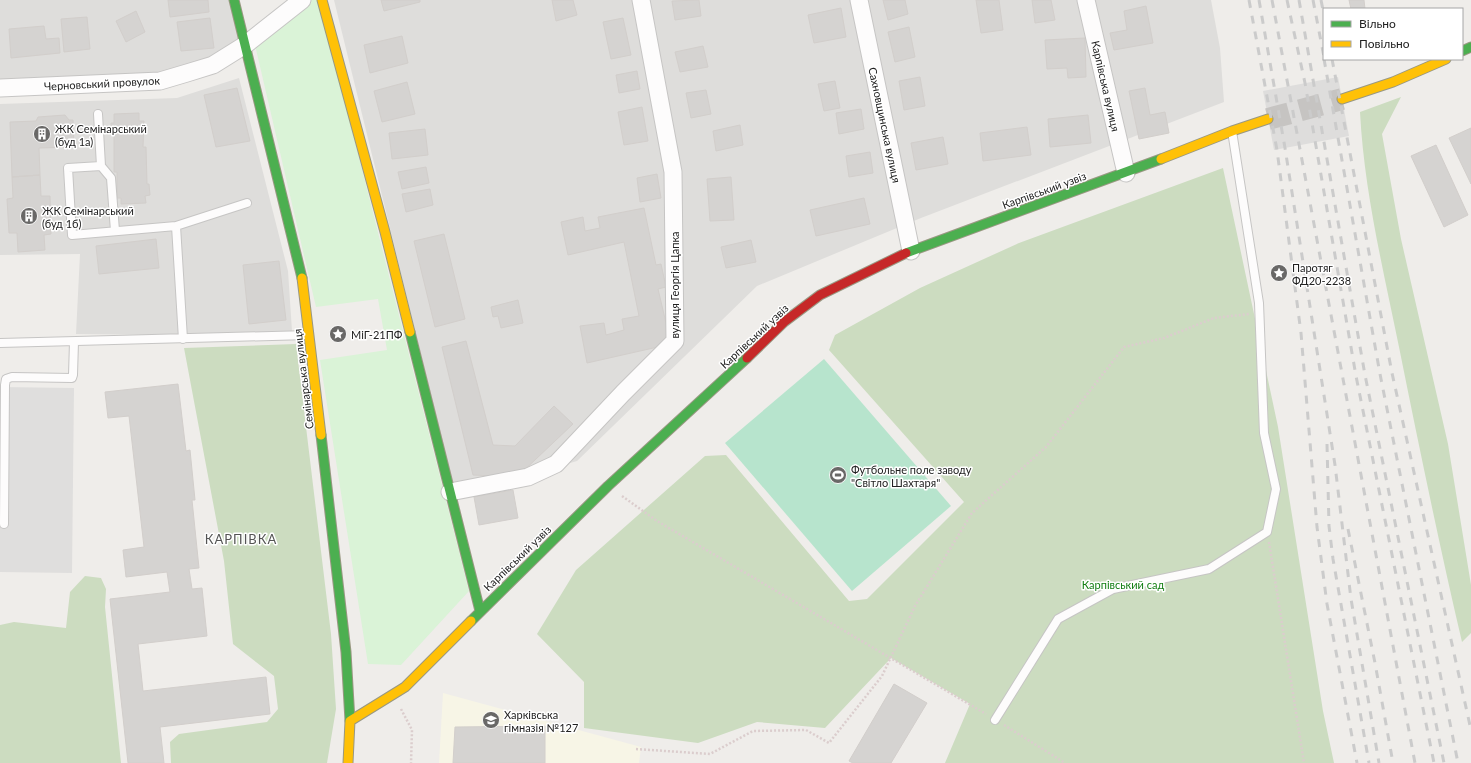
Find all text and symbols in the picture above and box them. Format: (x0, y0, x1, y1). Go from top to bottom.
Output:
legend (1323, 8, 1463, 60)
text: Вільно (1359, 16, 1396, 31)
text: Повільно (1359, 36, 1410, 51)
street label: Карпівська вулиця (1089, 39, 1123, 133)
street label: Сахновщинська вулиця (866, 66, 904, 184)
street label: Черновський провулок (44, 73, 161, 93)
place label: ЖК Семінарський (буд 1а) (55, 122, 147, 148)
building icon: ЖК Семінарський (буд 1а) (32, 124, 52, 144)
street label: Карпівський узвіз (1000, 169, 1088, 211)
place label: ЖК Семінарський (буд 1б) (42, 204, 134, 230)
building icon: ЖК Семінарський (буд 1б) (19, 206, 39, 226)
street label: вулиця Георгія Цапка (668, 231, 681, 339)
place label: Паротяг ФД20-2238 (1292, 261, 1351, 287)
place icon: Паротяг ФД20-2238 (1269, 263, 1289, 283)
street label: Карпівський узвіз (717, 301, 791, 371)
place icon: МіГ-21ПФ (328, 324, 348, 344)
street label: Семінарська вулиця (290, 328, 316, 430)
place label: МіГ-21ПФ (351, 328, 403, 341)
place label: Футбольне поле заводу "Світло Шахтаря" (851, 463, 972, 489)
sports icon: Футбольне поле заводу "Світло Шахтаря" (828, 465, 848, 485)
street label: Карпівський узвіз (481, 523, 553, 593)
district label: КАРПІВКА (205, 531, 277, 547)
park label: Карпівський сад (1082, 578, 1164, 591)
place label: Харківська гімназія №127 (504, 708, 578, 734)
school or university icon: Харківська гімназія №127 (481, 710, 501, 730)

